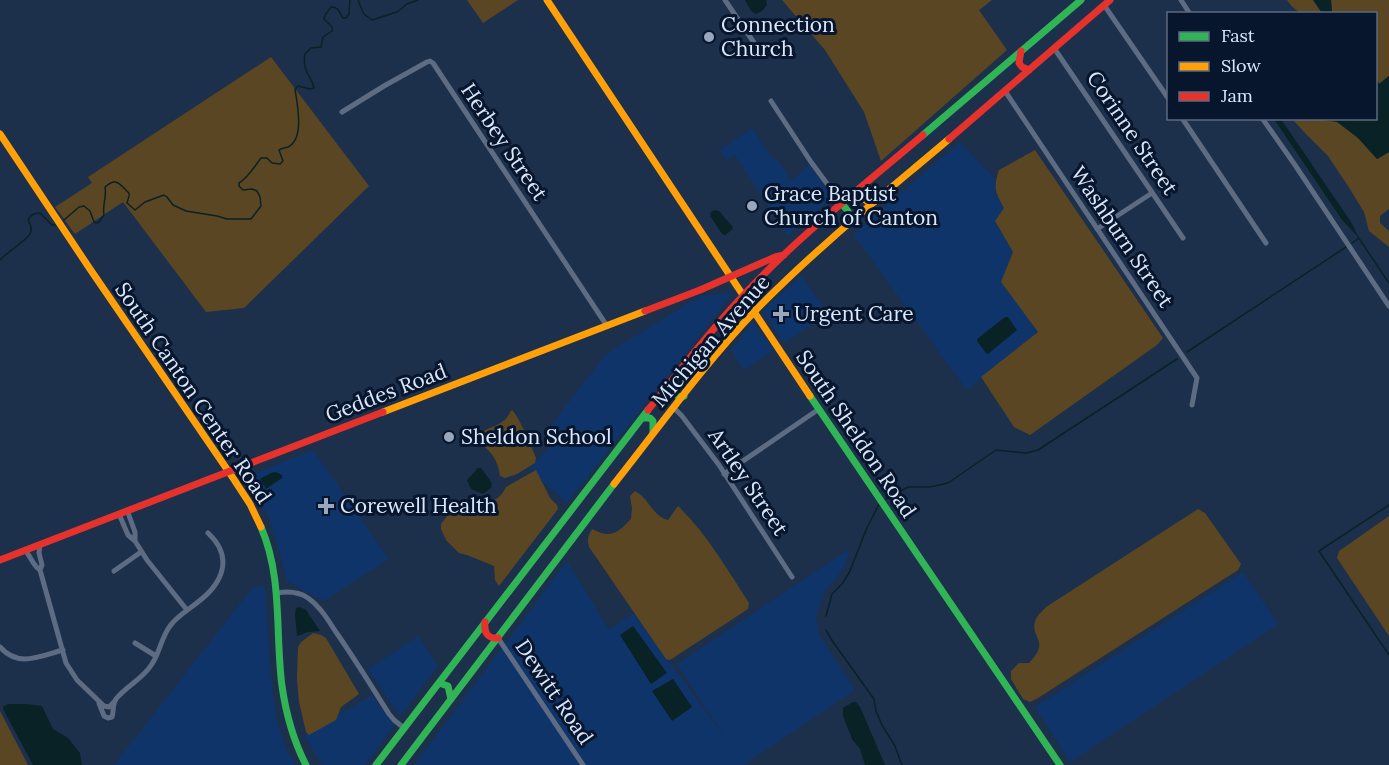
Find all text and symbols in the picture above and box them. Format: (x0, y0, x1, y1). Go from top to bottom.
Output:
place label: Connection Church (721, 11, 835, 62)
legend (1167, 12, 1377, 120)
text: Fast (1221, 24, 1255, 47)
marker: Connection Church (702, 30, 716, 44)
text: Slow (1221, 54, 1261, 77)
street label: Corinne Street (1081, 66, 1184, 201)
street label: Herbey Street (455, 78, 554, 206)
text: Jam (1220, 84, 1253, 107)
street label: Washburn Street (1065, 161, 1180, 313)
place label: Grace Baptist Church of Canton (764, 180, 938, 231)
marker: Grace Baptist Church of Canton (745, 199, 759, 213)
street label: Michigan Avenue (646, 269, 776, 412)
street label: South Canton Center Road (109, 277, 278, 509)
place label: Urgent Care (794, 300, 914, 327)
marker: Urgent Care (772, 305, 790, 323)
street label: South Sheldon Road (790, 345, 923, 523)
street label: Geddes Road (321, 357, 450, 428)
street label: Artley Street (702, 422, 795, 541)
place label: Sheldon School (461, 423, 612, 450)
marker: Sheldon School (442, 430, 456, 444)
place label: Corewell Health (340, 492, 497, 519)
marker: Corewell Health (317, 497, 335, 515)
street label: Dewitt Road (509, 634, 599, 749)

